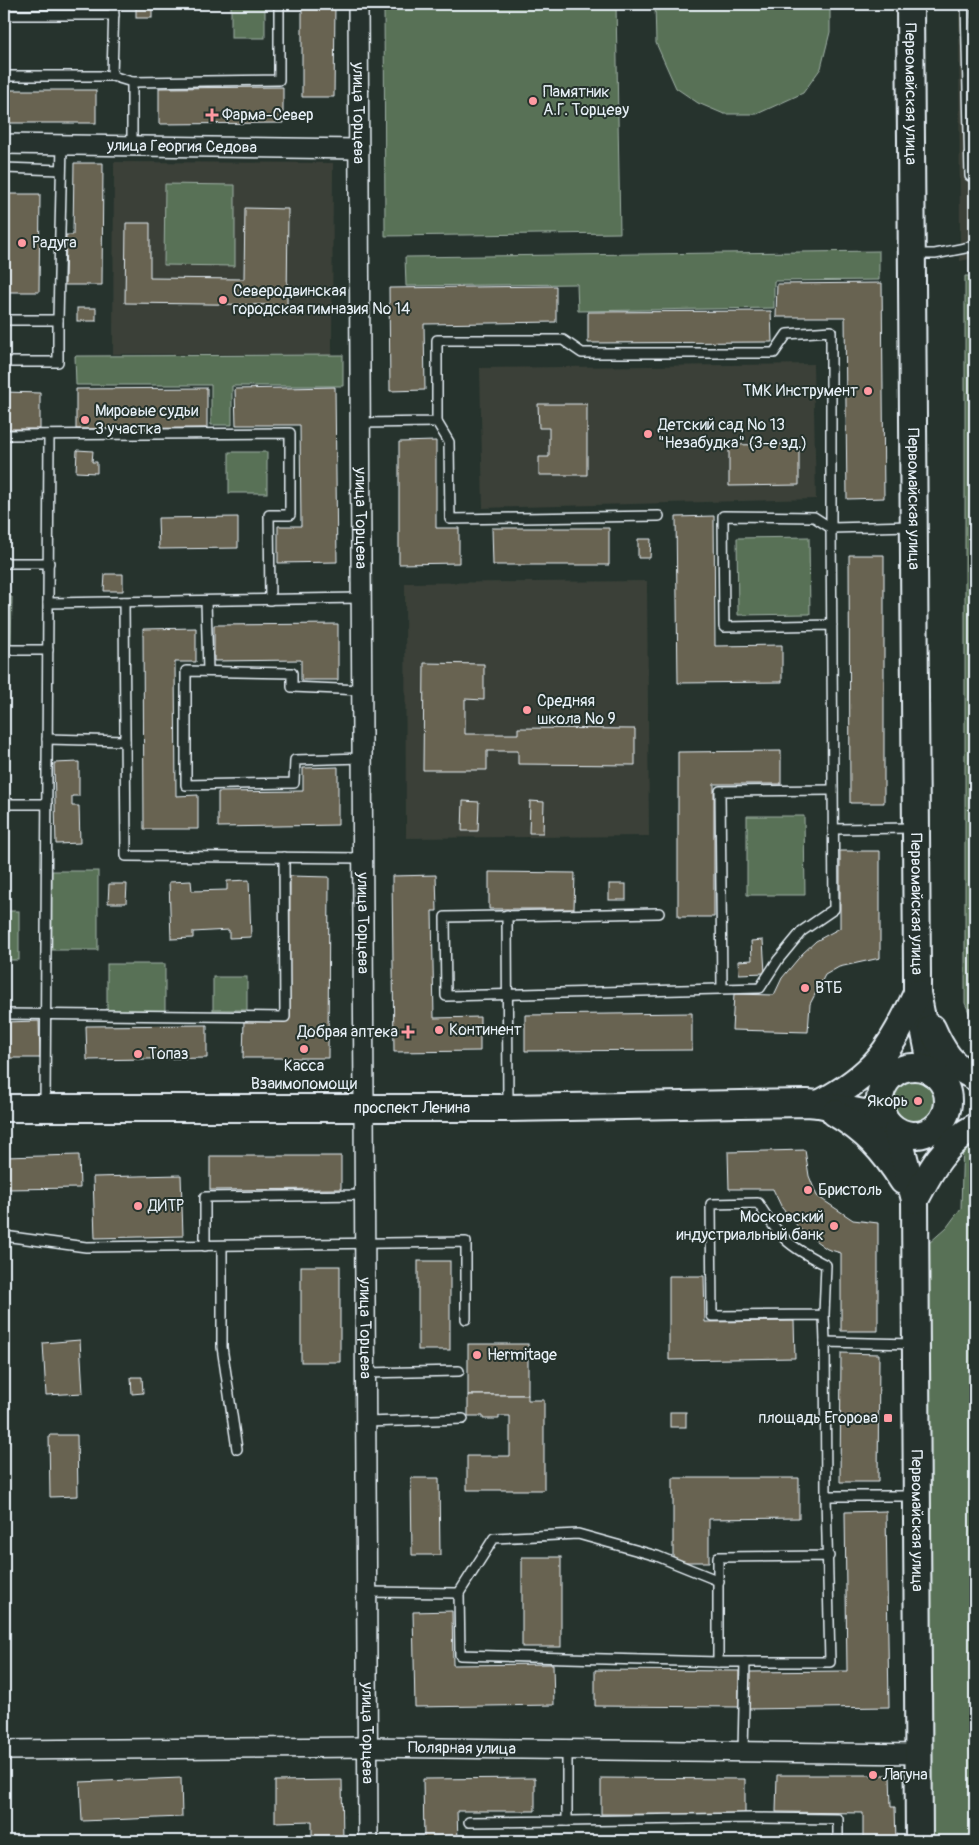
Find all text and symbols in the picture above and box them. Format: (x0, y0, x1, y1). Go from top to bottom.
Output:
street label: Первомайская улица (900, 23, 921, 165)
street label: улица Торцева (348, 61, 369, 164)
place label: Памятник А.Г. Торцеву (543, 82, 629, 120)
marker: Памятник А.Г. Торцеву (527, 95, 539, 107)
place label: Фарма-Север (222, 105, 314, 125)
marker: Фарма-Север (206, 109, 218, 121)
street label: улица Георгия Седова (106, 135, 257, 158)
place label: Радуга (32, 233, 77, 253)
marker: Радуга (16, 237, 28, 249)
place label: Северодвинская городская гимназия № 14 (233, 281, 410, 319)
marker: Северодвинская городская гимназия № 14 (217, 294, 229, 306)
place label: ТМК Инструмент (743, 381, 858, 401)
marker: ТМК Инструмент (862, 385, 874, 397)
place label: Мировые судьи 3 участка (95, 401, 198, 439)
marker: Мировые судьи 3 участка (79, 414, 91, 426)
place label: Детский сад № 13 "Незабудка" (3-е зд.) (657, 415, 807, 453)
marker: Детский сад № 13 "Незабудка" (3-е зд.) (642, 428, 654, 440)
street label: Первомайская улица (903, 428, 924, 570)
street label: улица Торцева (351, 466, 371, 569)
place label: Средняя школа № 9 (537, 691, 616, 729)
marker: Средняя школа № 9 (521, 704, 533, 716)
street label: Первомайская улица (906, 833, 927, 975)
street label: улица Торцева (353, 871, 373, 974)
place label: ВТБ (815, 978, 843, 998)
marker: ВТБ (799, 982, 811, 994)
place label: Континент (449, 1020, 522, 1040)
place label: Добрая аптека (296, 1022, 398, 1042)
marker: Континент (433, 1024, 445, 1036)
marker: Добрая аптека (402, 1026, 414, 1038)
marker: Касса Взаимопомощи (298, 1043, 310, 1055)
place label: Топаз (148, 1044, 189, 1064)
marker: Топаз (132, 1048, 144, 1060)
place label: Касса Взаимопомощи (251, 1056, 357, 1094)
place label: Якорь (867, 1091, 908, 1111)
marker: Якорь (912, 1095, 924, 1107)
street label: проспект Ленина (354, 1098, 470, 1118)
place label: Бристоль (818, 1180, 882, 1200)
marker: Бристоль (802, 1184, 814, 1196)
place label: ДИТР (147, 1196, 184, 1216)
marker: ДИТР (132, 1200, 144, 1212)
place label: Московский индустриальный банк (676, 1207, 824, 1245)
marker: Московский индустриальный банк (828, 1220, 840, 1232)
street label: улица Торцева (355, 1276, 375, 1379)
place label: Hermitage (487, 1345, 557, 1365)
marker: Hermitage (471, 1349, 483, 1361)
place label: площадь Егорова (758, 1408, 878, 1428)
marker: площадь Егорова (882, 1412, 894, 1424)
street label: Первомайская улица (907, 1450, 927, 1592)
street label: улица Торцева (357, 1681, 378, 1784)
street label: Полярная улица (408, 1738, 516, 1759)
place label: Лагуна (882, 1765, 928, 1785)
marker: Лагуна (867, 1769, 879, 1781)

